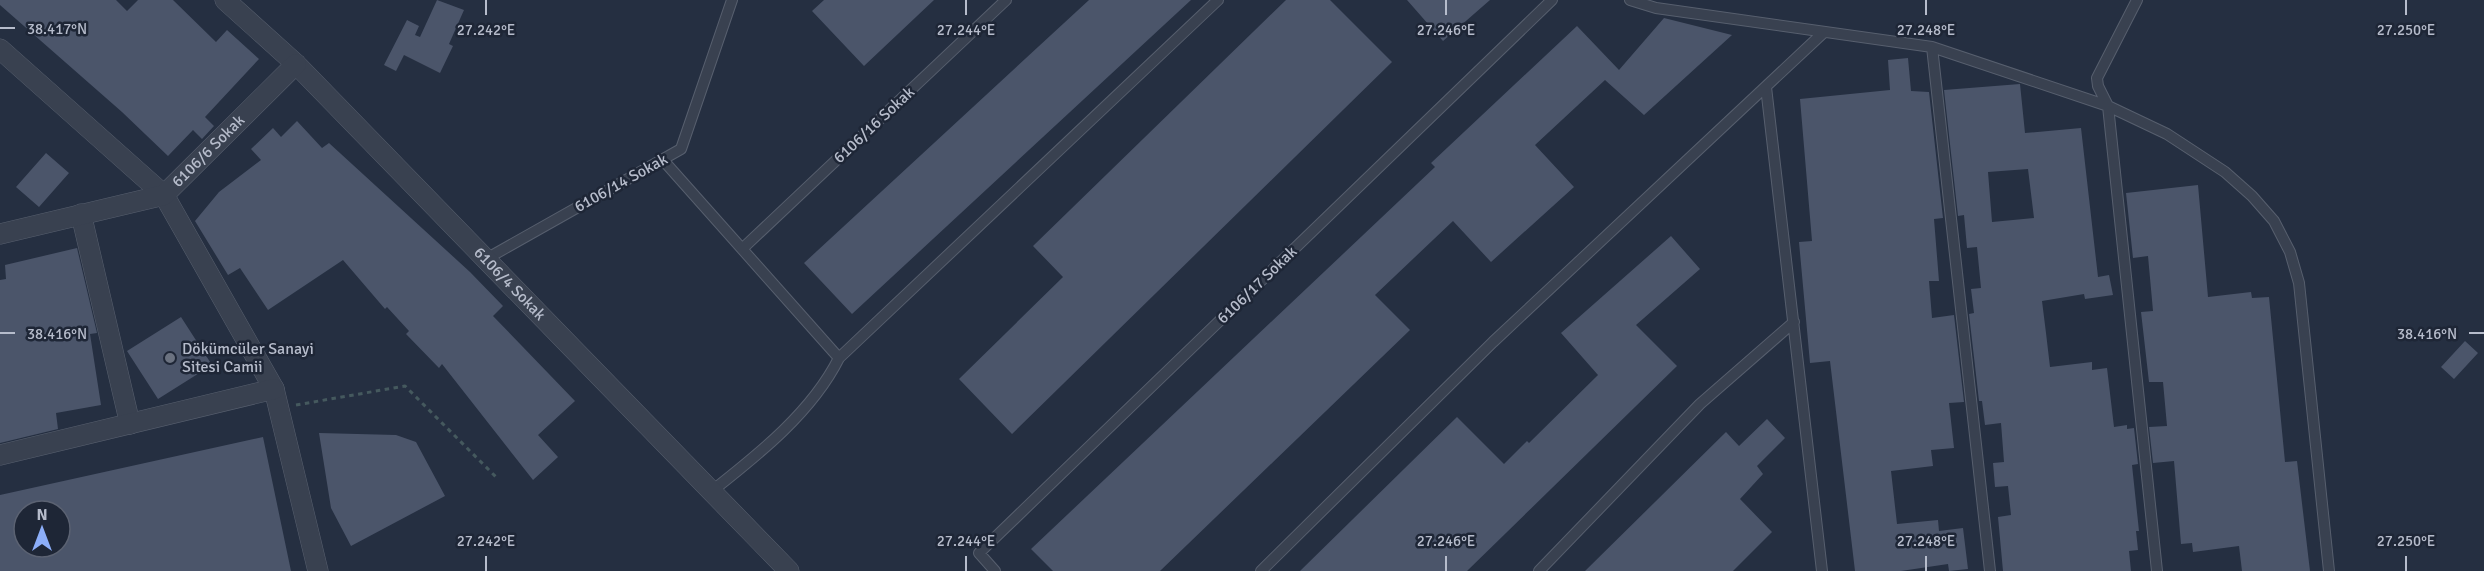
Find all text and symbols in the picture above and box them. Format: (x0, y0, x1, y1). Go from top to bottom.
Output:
text: 38.417°N (27, 20, 87, 38)
text: 27.242°E (457, 21, 515, 39)
text: 27.244°E (937, 21, 995, 39)
text: 27.246°E (1417, 21, 1475, 39)
text: 27.248°E (1897, 21, 1955, 39)
text: 27.250°E (2377, 21, 2435, 39)
street label: 6106/16 Sokak (829, 82, 919, 168)
street label: 6106/6 Sokak (168, 111, 249, 192)
street label: 6106/14 Sokak (571, 149, 671, 217)
street label: 6106/17 Sokak (1213, 242, 1301, 328)
street label: 6106/4 Sokak (469, 243, 550, 325)
text: 38.416°N (27, 325, 87, 343)
text: 38.416°N (2397, 325, 2457, 343)
place label: Dökümcüler Sanayi Sitesi Camii (182, 339, 314, 377)
marker: Dökümcüler Sanayi Sitesi Camii (163, 351, 177, 365)
north arrow (12, 499, 72, 559)
text: N (36, 505, 48, 525)
text: 27.242°E (457, 532, 515, 550)
text: 27.244°E (937, 532, 995, 550)
text: 27.246°E (1417, 532, 1475, 550)
text: 27.248°E (1897, 532, 1955, 550)
text: 27.250°E (2377, 532, 2435, 550)

